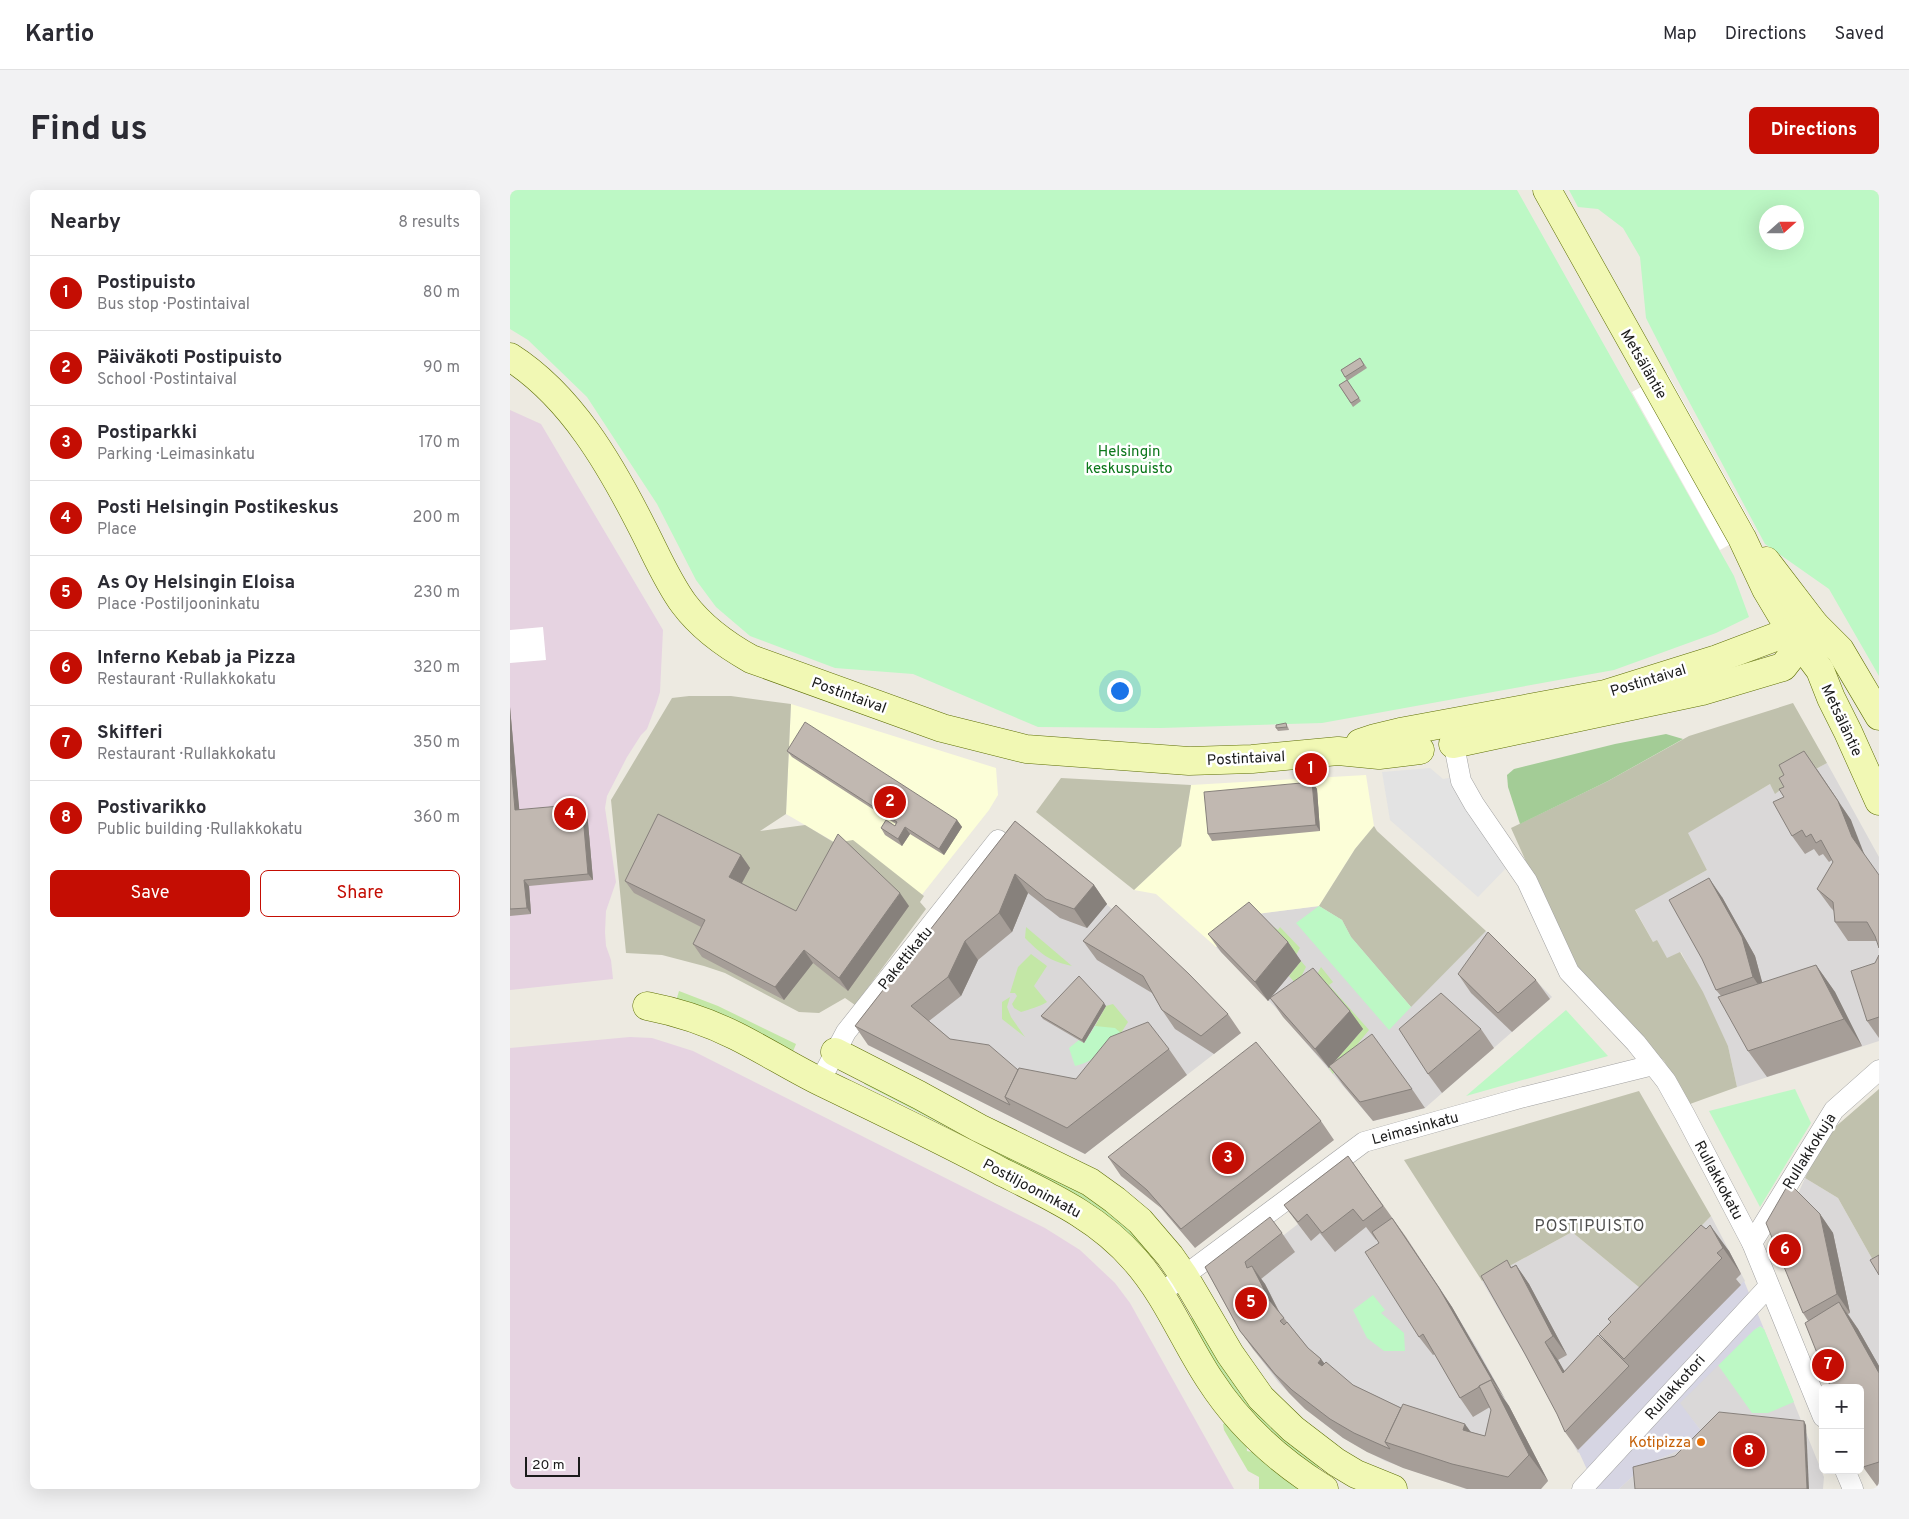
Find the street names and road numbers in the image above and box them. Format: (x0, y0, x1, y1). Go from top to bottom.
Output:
street label: Metsäläntie (1615, 326, 1670, 403)
street label: Postintaival (1608, 661, 1689, 702)
street label: Postintaival (808, 674, 889, 719)
street label: Metsäläntie (1816, 681, 1866, 760)
street label: Postintaival (1206, 748, 1286, 771)
street label: Pakettikatu (875, 923, 937, 994)
street label: Leimasinkatu (1370, 1109, 1461, 1150)
street label: Rullakkokuja (1779, 1110, 1841, 1193)
street label: Rullakkokatu (1689, 1138, 1746, 1223)
street label: Postiljooninkatu (979, 1155, 1084, 1223)
street label: Rullakkotori (1642, 1352, 1710, 1424)

